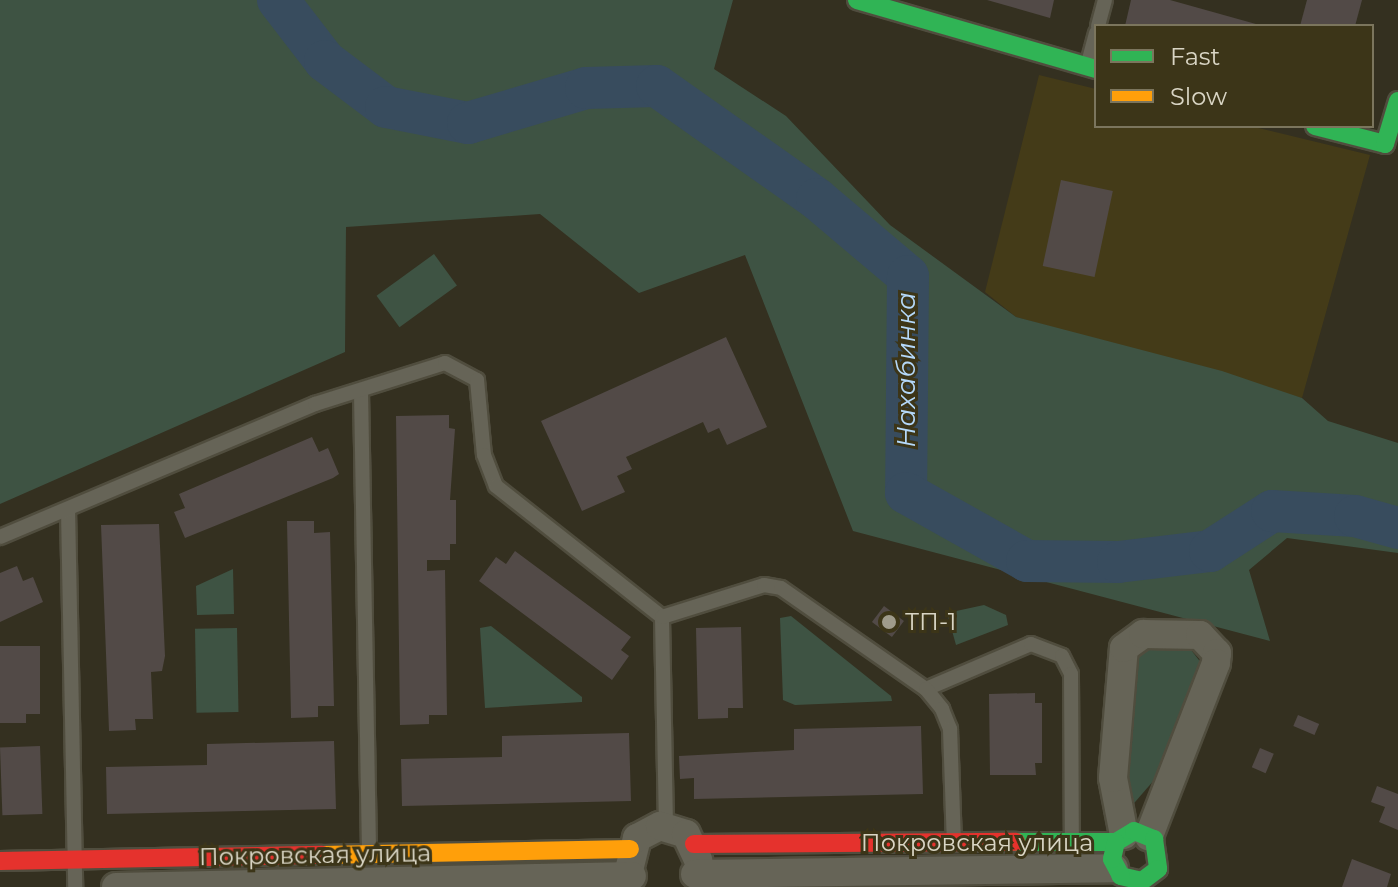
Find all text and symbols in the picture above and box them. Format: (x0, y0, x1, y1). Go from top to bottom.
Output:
legend (1094, 24, 1374, 128)
text: Fast (1170, 42, 1220, 71)
text: Slow (1170, 82, 1227, 111)
water label: Нахабинка (891, 292, 923, 448)
place label: ТП-1 (905, 608, 956, 636)
marker: ТП-1 (880, 613, 898, 631)
street label: Покровская улица (861, 829, 1093, 857)
street label: Покровская улица (199, 839, 431, 871)

